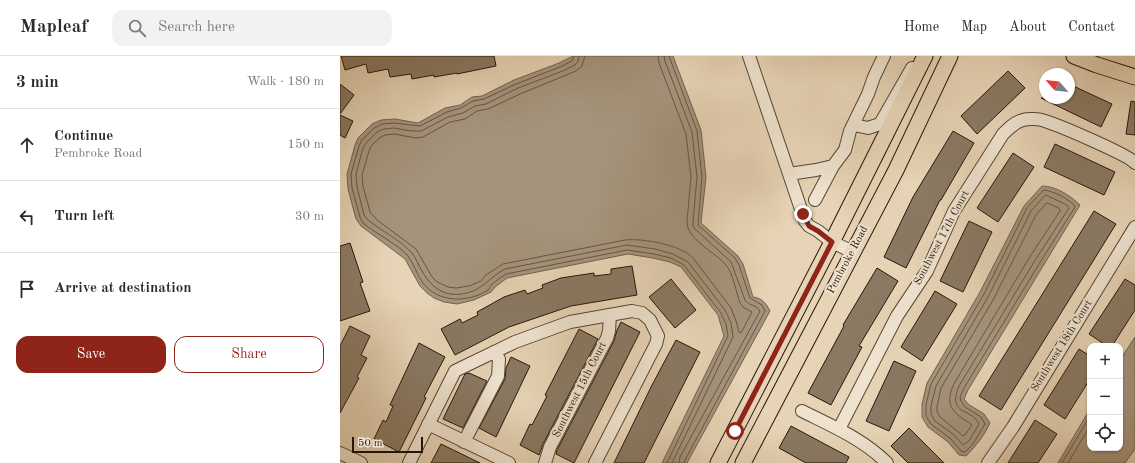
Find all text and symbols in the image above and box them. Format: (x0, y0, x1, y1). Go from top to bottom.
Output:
search box (112, 10, 392, 46)
icon: search (126, 17, 148, 39)
text: Mapleaf (20, 18, 88, 37)
text: Search here (158, 20, 235, 35)
text: Home (904, 20, 939, 34)
text: Map (961, 20, 987, 34)
text: About (1009, 20, 1046, 34)
text: Contact (1068, 20, 1115, 34)
north arrow (1039, 68, 1075, 104)
text: 3 min (16, 74, 59, 91)
text: Walk · 180 m (247, 75, 324, 88)
text: Continue (54, 129, 113, 144)
icon: ahead (16, 134, 38, 156)
text: 150 m (287, 138, 324, 151)
text: Pembroke Road (54, 147, 142, 160)
street label: Southwest 17th Court (912, 189, 972, 287)
route end (794, 205, 812, 223)
icon: left (16, 206, 38, 228)
text: Turn left (54, 209, 114, 224)
text: 30 m (295, 210, 324, 223)
street label: Pembroke Road (826, 224, 871, 296)
icon: arrive (16, 278, 38, 300)
text: Arrive at destination (54, 281, 192, 296)
street label: Southwest 18th Court (1029, 298, 1095, 394)
button: Save (16, 336, 166, 373)
button: Share (174, 336, 324, 373)
street label: Southwest 15th Court (551, 340, 609, 439)
map controls (1087, 343, 1123, 451)
button: + (1087, 343, 1123, 379)
button: − (1087, 379, 1123, 415)
button: locate (1087, 415, 1123, 451)
route start (726, 422, 744, 440)
scale bar (352, 435, 423, 454)
text: 50 m (358, 438, 383, 449)

